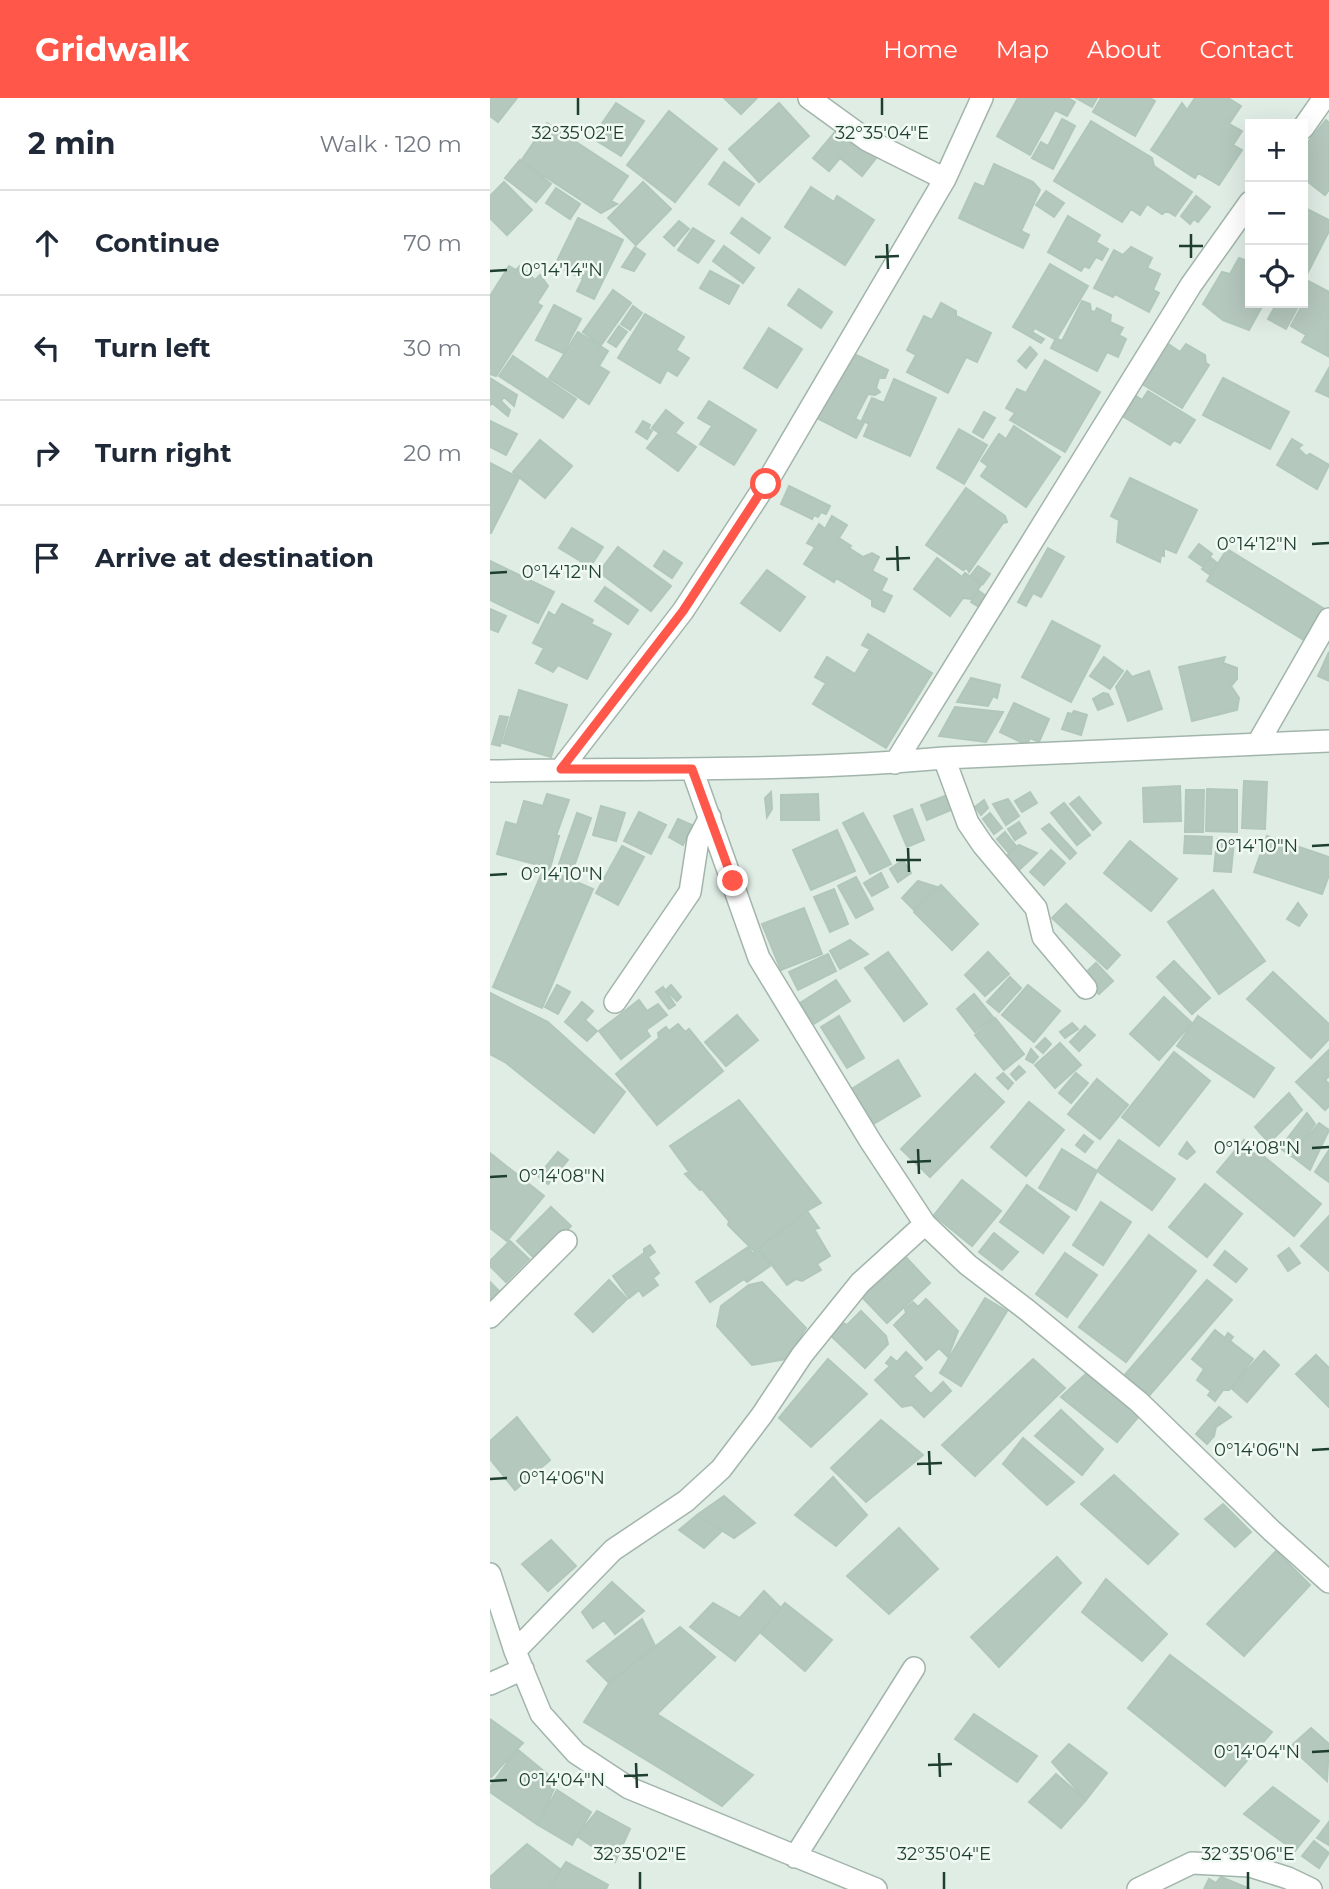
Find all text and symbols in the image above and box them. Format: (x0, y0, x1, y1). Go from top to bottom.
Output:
text: Gridwalk (35, 29, 189, 69)
text: Home (883, 35, 958, 64)
text: Map (996, 35, 1049, 64)
text: About (1087, 35, 1161, 64)
text: Contact (1199, 35, 1294, 64)
map controls (1245, 119, 1308, 308)
button: + (1245, 119, 1308, 182)
text: 32°35'02"E (532, 122, 624, 144)
text: 32°35'04"E (835, 122, 929, 144)
text: 2 min (28, 125, 115, 162)
text: Walk · 120 m (319, 130, 462, 158)
button: − (1245, 182, 1308, 245)
icon: ahead (28, 224, 66, 262)
text: Continue (95, 227, 220, 259)
text: 70 m (403, 229, 462, 257)
button: locate (1245, 245, 1308, 308)
text: 0°14'14"N (521, 259, 603, 281)
icon: left (28, 329, 66, 367)
text: Turn left (95, 332, 211, 364)
text: 30 m (403, 334, 462, 362)
icon: right (28, 434, 66, 472)
text: Turn right (95, 437, 231, 469)
text: 20 m (403, 439, 462, 467)
route start (750, 468, 781, 499)
text: 0°14'12"N (1217, 533, 1297, 555)
icon: arrive (28, 539, 66, 577)
text: Arrive at destination (95, 542, 374, 574)
text: 0°14'12"N (522, 561, 602, 583)
text: 0°14'10"N (1216, 835, 1298, 857)
text: 0°14'10"N (521, 863, 603, 885)
route end (717, 865, 748, 896)
text: 0°14'08"N (1214, 1137, 1300, 1159)
text: 0°14'08"N (519, 1165, 605, 1187)
text: 0°14'06"N (1214, 1439, 1300, 1461)
text: 0°14'06"N (519, 1467, 605, 1489)
text: 0°14'04"N (1214, 1741, 1300, 1763)
text: 0°14'04"N (519, 1769, 605, 1791)
text: 32°35'02"E (594, 1843, 686, 1865)
text: 32°35'04"E (897, 1843, 991, 1865)
text: 32°35'06"E (1201, 1843, 1295, 1865)

